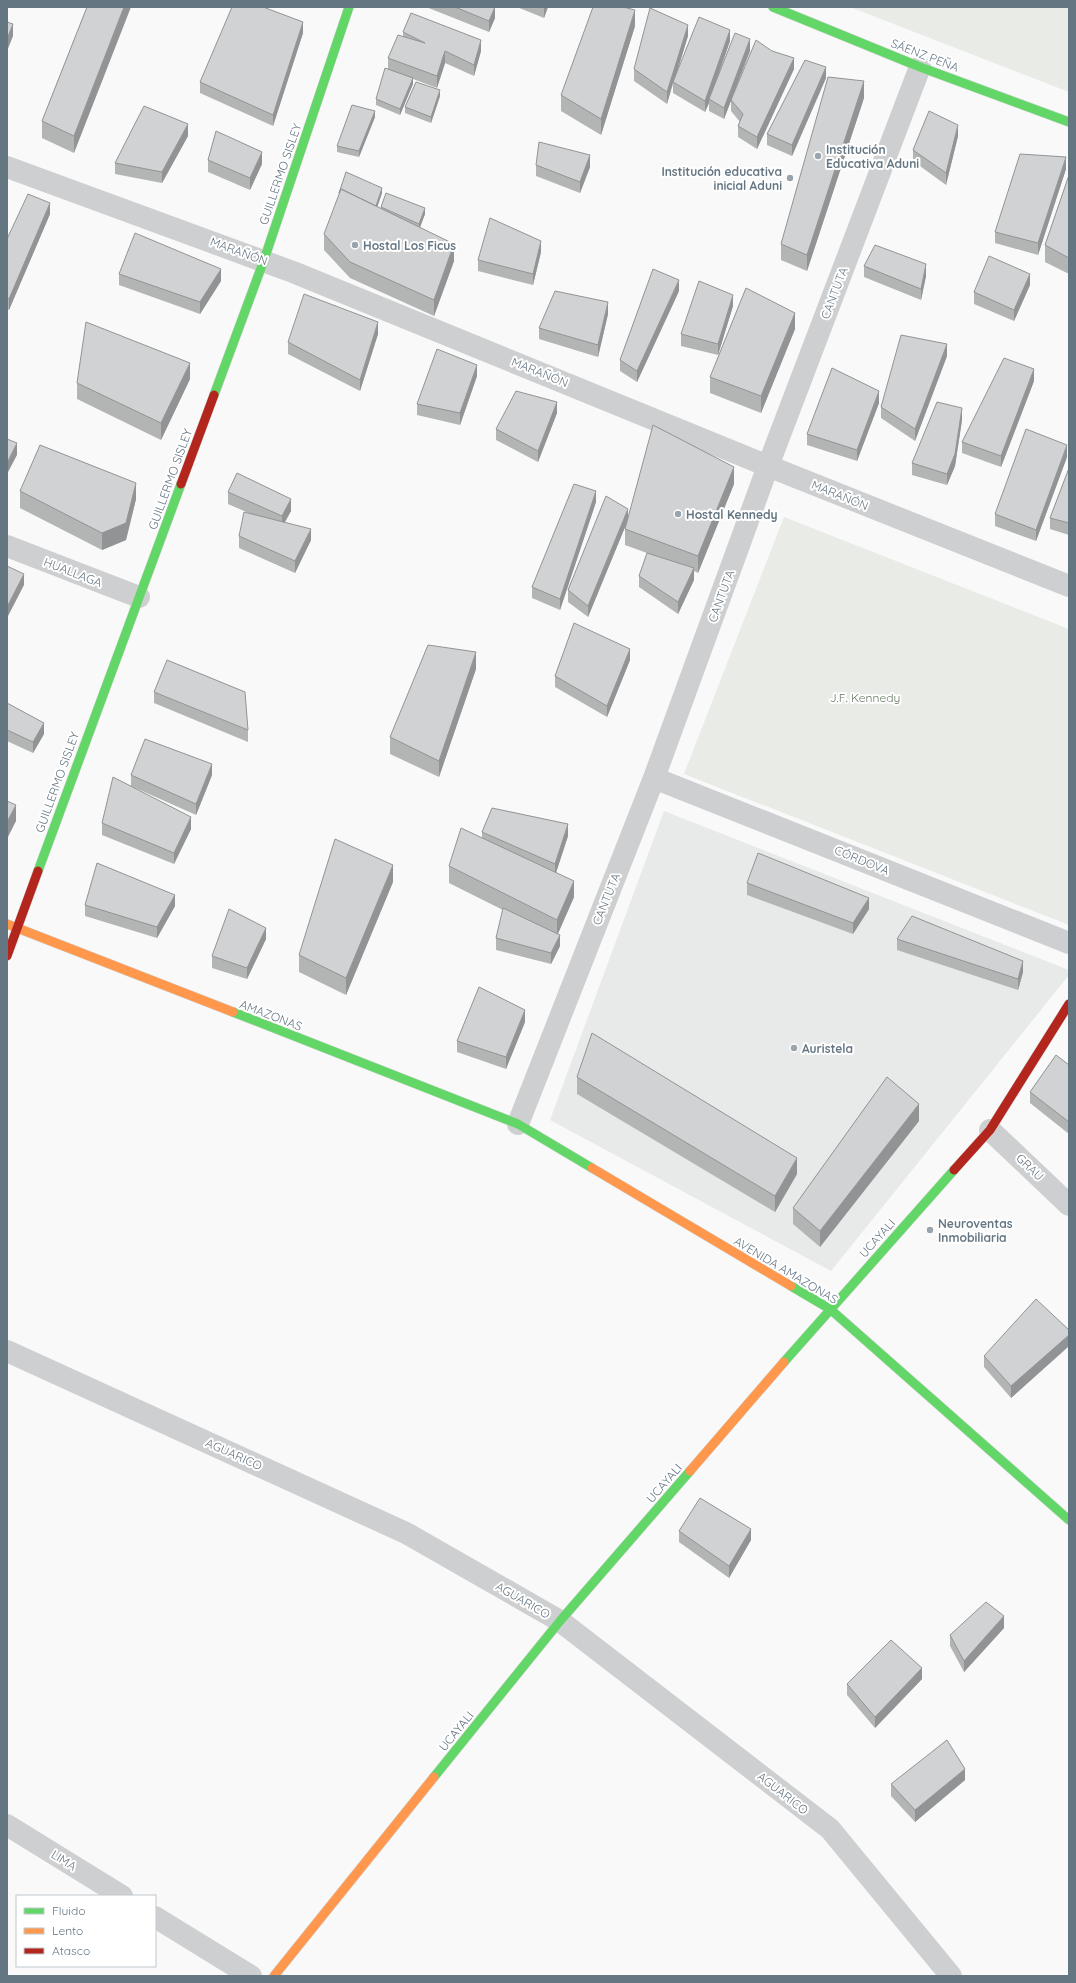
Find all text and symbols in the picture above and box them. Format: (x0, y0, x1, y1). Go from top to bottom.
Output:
street label: SÁENZ PEÑA (889, 35, 961, 75)
street label: GUILLERMO SISLEY (256, 121, 304, 227)
place label: Institución Educativa Aduni (826, 142, 919, 171)
marker: Institución Educativa Aduni (813, 151, 823, 161)
place label: Institución educativa inicial Aduni (661, 164, 782, 193)
marker: Institución educativa inicial Aduni (785, 173, 795, 183)
street label: MARAÑÓN (208, 234, 270, 268)
place label: Hostal Los Ficus (363, 238, 456, 253)
marker: Hostal Los Ficus (350, 240, 360, 250)
street label: CANTUTA (817, 265, 851, 321)
street label: MARAÑÓN (509, 354, 571, 390)
street label: GUILLERMO SISLEY (145, 426, 195, 532)
street label: MARAÑÓN (809, 477, 871, 513)
place label: Hostal Kennedy (686, 507, 778, 522)
marker: Hostal Kennedy (673, 509, 683, 519)
street label: HUALLAGA (42, 554, 105, 590)
street label: CANTUTA (705, 568, 737, 624)
park label: J.F. Kennedy (830, 690, 900, 705)
street label: GUILLERMO SISLEY (32, 729, 82, 835)
street label: CÓRDOVA (832, 842, 892, 878)
street label: CANTUTA (589, 871, 623, 927)
street label: AMAZONAS (238, 996, 305, 1034)
place label: Auristela (802, 1041, 853, 1056)
marker: Auristela (789, 1043, 799, 1053)
street label: GRAU (1013, 1150, 1047, 1184)
street label: UCAYALI (856, 1216, 898, 1260)
place label: Neuroventas Inmobiliaria (938, 1216, 1013, 1245)
marker: Neuroventas Inmobiliaria (925, 1225, 935, 1235)
street label: AVENIDA AMAZONAS (731, 1233, 841, 1307)
street label: AGUARICO (203, 1435, 265, 1473)
street label: UCAYALI (643, 1460, 685, 1506)
street label: AGUARICO (493, 1578, 553, 1622)
street label: UCAYALI (435, 1708, 477, 1754)
street label: AGUARICO (755, 1769, 811, 1817)
street label: LIMA (49, 1846, 80, 1874)
legend (16, 1895, 156, 1967)
text: Fluido (52, 1903, 85, 1918)
text: Lento (52, 1923, 83, 1938)
text: Atasco (52, 1943, 90, 1958)

